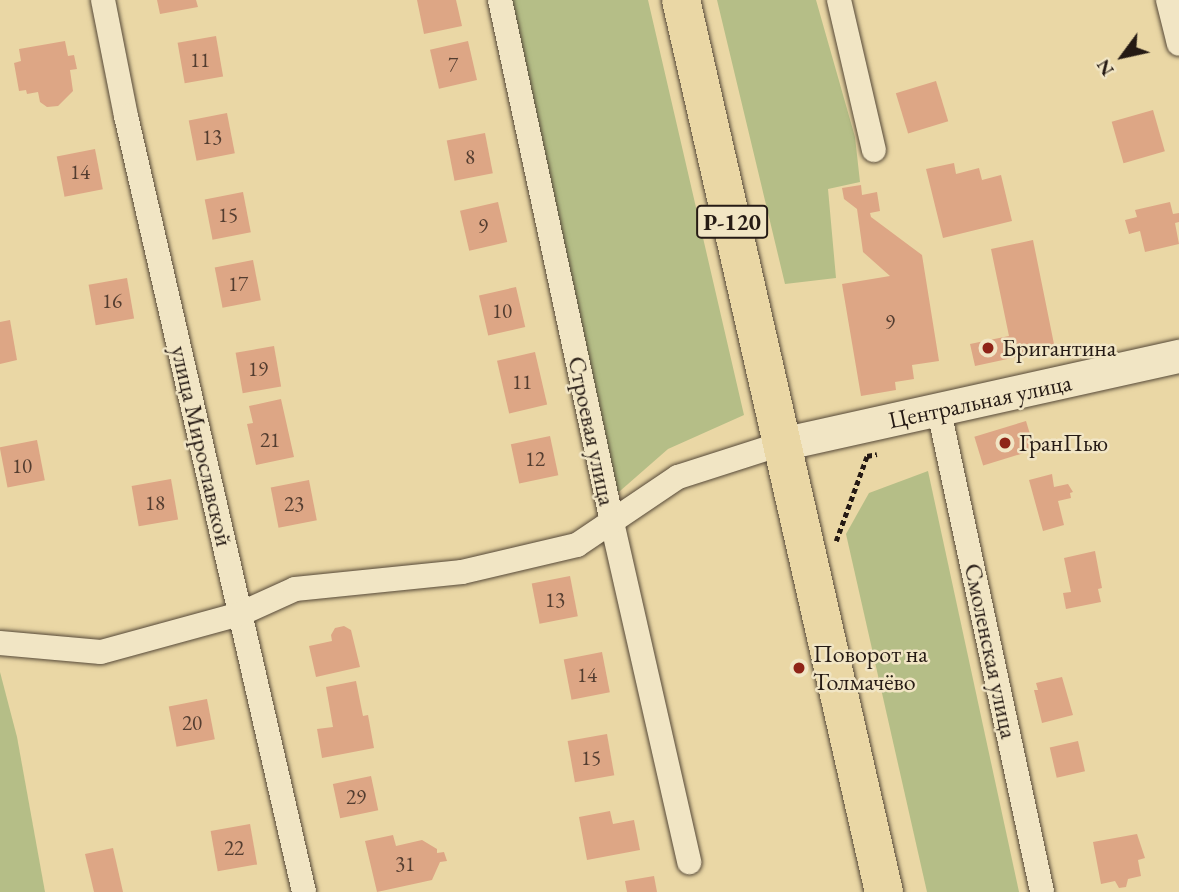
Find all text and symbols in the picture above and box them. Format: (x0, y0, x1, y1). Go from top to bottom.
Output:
north arrow (1088, 21, 1158, 91)
house number: 11 (190, 47, 210, 73)
house number: 7 (448, 52, 458, 78)
text: N (1090, 54, 1120, 81)
house number: 13 (202, 124, 222, 150)
house number: 8 (465, 144, 475, 170)
house number: 14 (70, 159, 90, 185)
house number: 15 (218, 202, 238, 228)
road number: Р-120 (695, 202, 769, 242)
house number: 9 (478, 213, 488, 239)
house number: 17 (228, 271, 248, 297)
house number: 16 (102, 288, 122, 314)
house number: 10 (492, 298, 512, 324)
house number: 9 (885, 309, 895, 335)
place label: Бригантина (1002, 334, 1116, 362)
marker: Бригантина (980, 340, 996, 356)
street label: улица Мирославской (165, 343, 239, 549)
street label: Строевая улица (562, 354, 622, 508)
house number: 19 (248, 356, 268, 382)
street label: Центральная улица (886, 368, 1074, 434)
house number: 11 (512, 369, 532, 395)
house number: 21 (260, 427, 280, 453)
place label: ГранПью (1019, 429, 1108, 457)
marker: ГранПью (997, 435, 1013, 451)
house number: 12 (525, 446, 545, 472)
house number: 10 (12, 453, 32, 479)
house number: 18 (145, 490, 165, 516)
house number: 23 (284, 491, 304, 517)
street label: Смоленская улица (958, 561, 1024, 741)
house number: 13 (545, 587, 565, 613)
place label: Поворот на Толмачёво (813, 640, 928, 696)
marker: Поворот на Толмачёво (791, 660, 807, 676)
house number: 14 (577, 662, 597, 688)
house number: 20 (182, 710, 202, 736)
house number: 15 (581, 745, 601, 771)
house number: 29 (346, 784, 366, 810)
house number: 22 (224, 835, 244, 861)
house number: 31 (395, 851, 415, 877)

